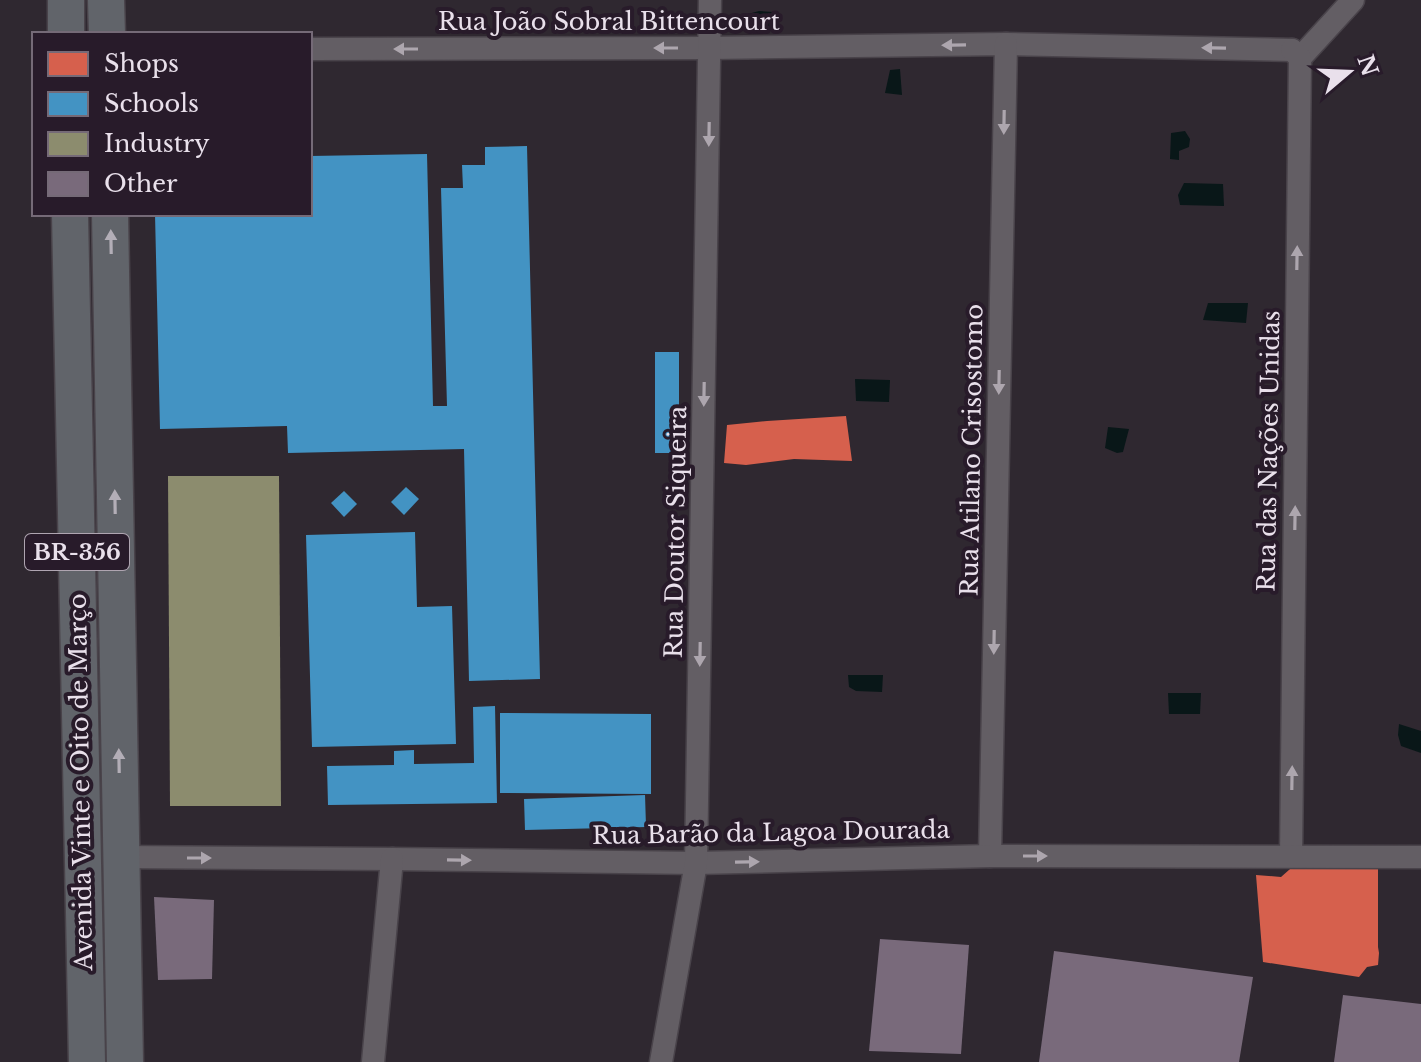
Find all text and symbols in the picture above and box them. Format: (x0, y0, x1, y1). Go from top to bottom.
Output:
street label: Rua João Sobral Bittencourt (438, 7, 780, 36)
legend (32, 32, 312, 216)
north arrow (1309, 32, 1389, 112)
one-way arrow (941, 38, 966, 51)
one-way arrow (653, 42, 678, 55)
one-way arrow (1201, 42, 1226, 54)
one-way arrow (393, 43, 418, 55)
text: Shops (104, 49, 179, 78)
text: N (1351, 51, 1384, 80)
text: Schools (104, 89, 199, 118)
one-way arrow (998, 110, 1011, 135)
one-way arrow (703, 122, 715, 147)
text: Industry (104, 129, 210, 158)
text: Other (104, 169, 178, 198)
one-way arrow (104, 229, 117, 254)
one-way arrow (1291, 245, 1304, 270)
street label: Rua Atilano Crisostomo (954, 304, 989, 596)
street label: Rua das Nações Unidas (1252, 310, 1285, 592)
one-way arrow (993, 370, 1006, 395)
one-way arrow (698, 382, 711, 407)
street label: Rua Doutor Siqueira (659, 405, 692, 658)
one-way arrow (109, 489, 121, 514)
one-way arrow (1288, 505, 1301, 530)
road number: BR-356 (25, 534, 129, 570)
street label: Avenida Vinte e Oito de Março (63, 593, 98, 972)
one-way arrow (988, 630, 1001, 655)
one-way arrow (693, 642, 706, 667)
one-way arrow (113, 748, 126, 773)
one-way arrow (1286, 765, 1298, 790)
street label: Rua Barão da Lagoa Dourada (592, 815, 951, 850)
one-way arrow (1023, 850, 1048, 862)
one-way arrow (187, 852, 212, 864)
one-way arrow (447, 853, 472, 866)
one-way arrow (735, 856, 760, 868)

